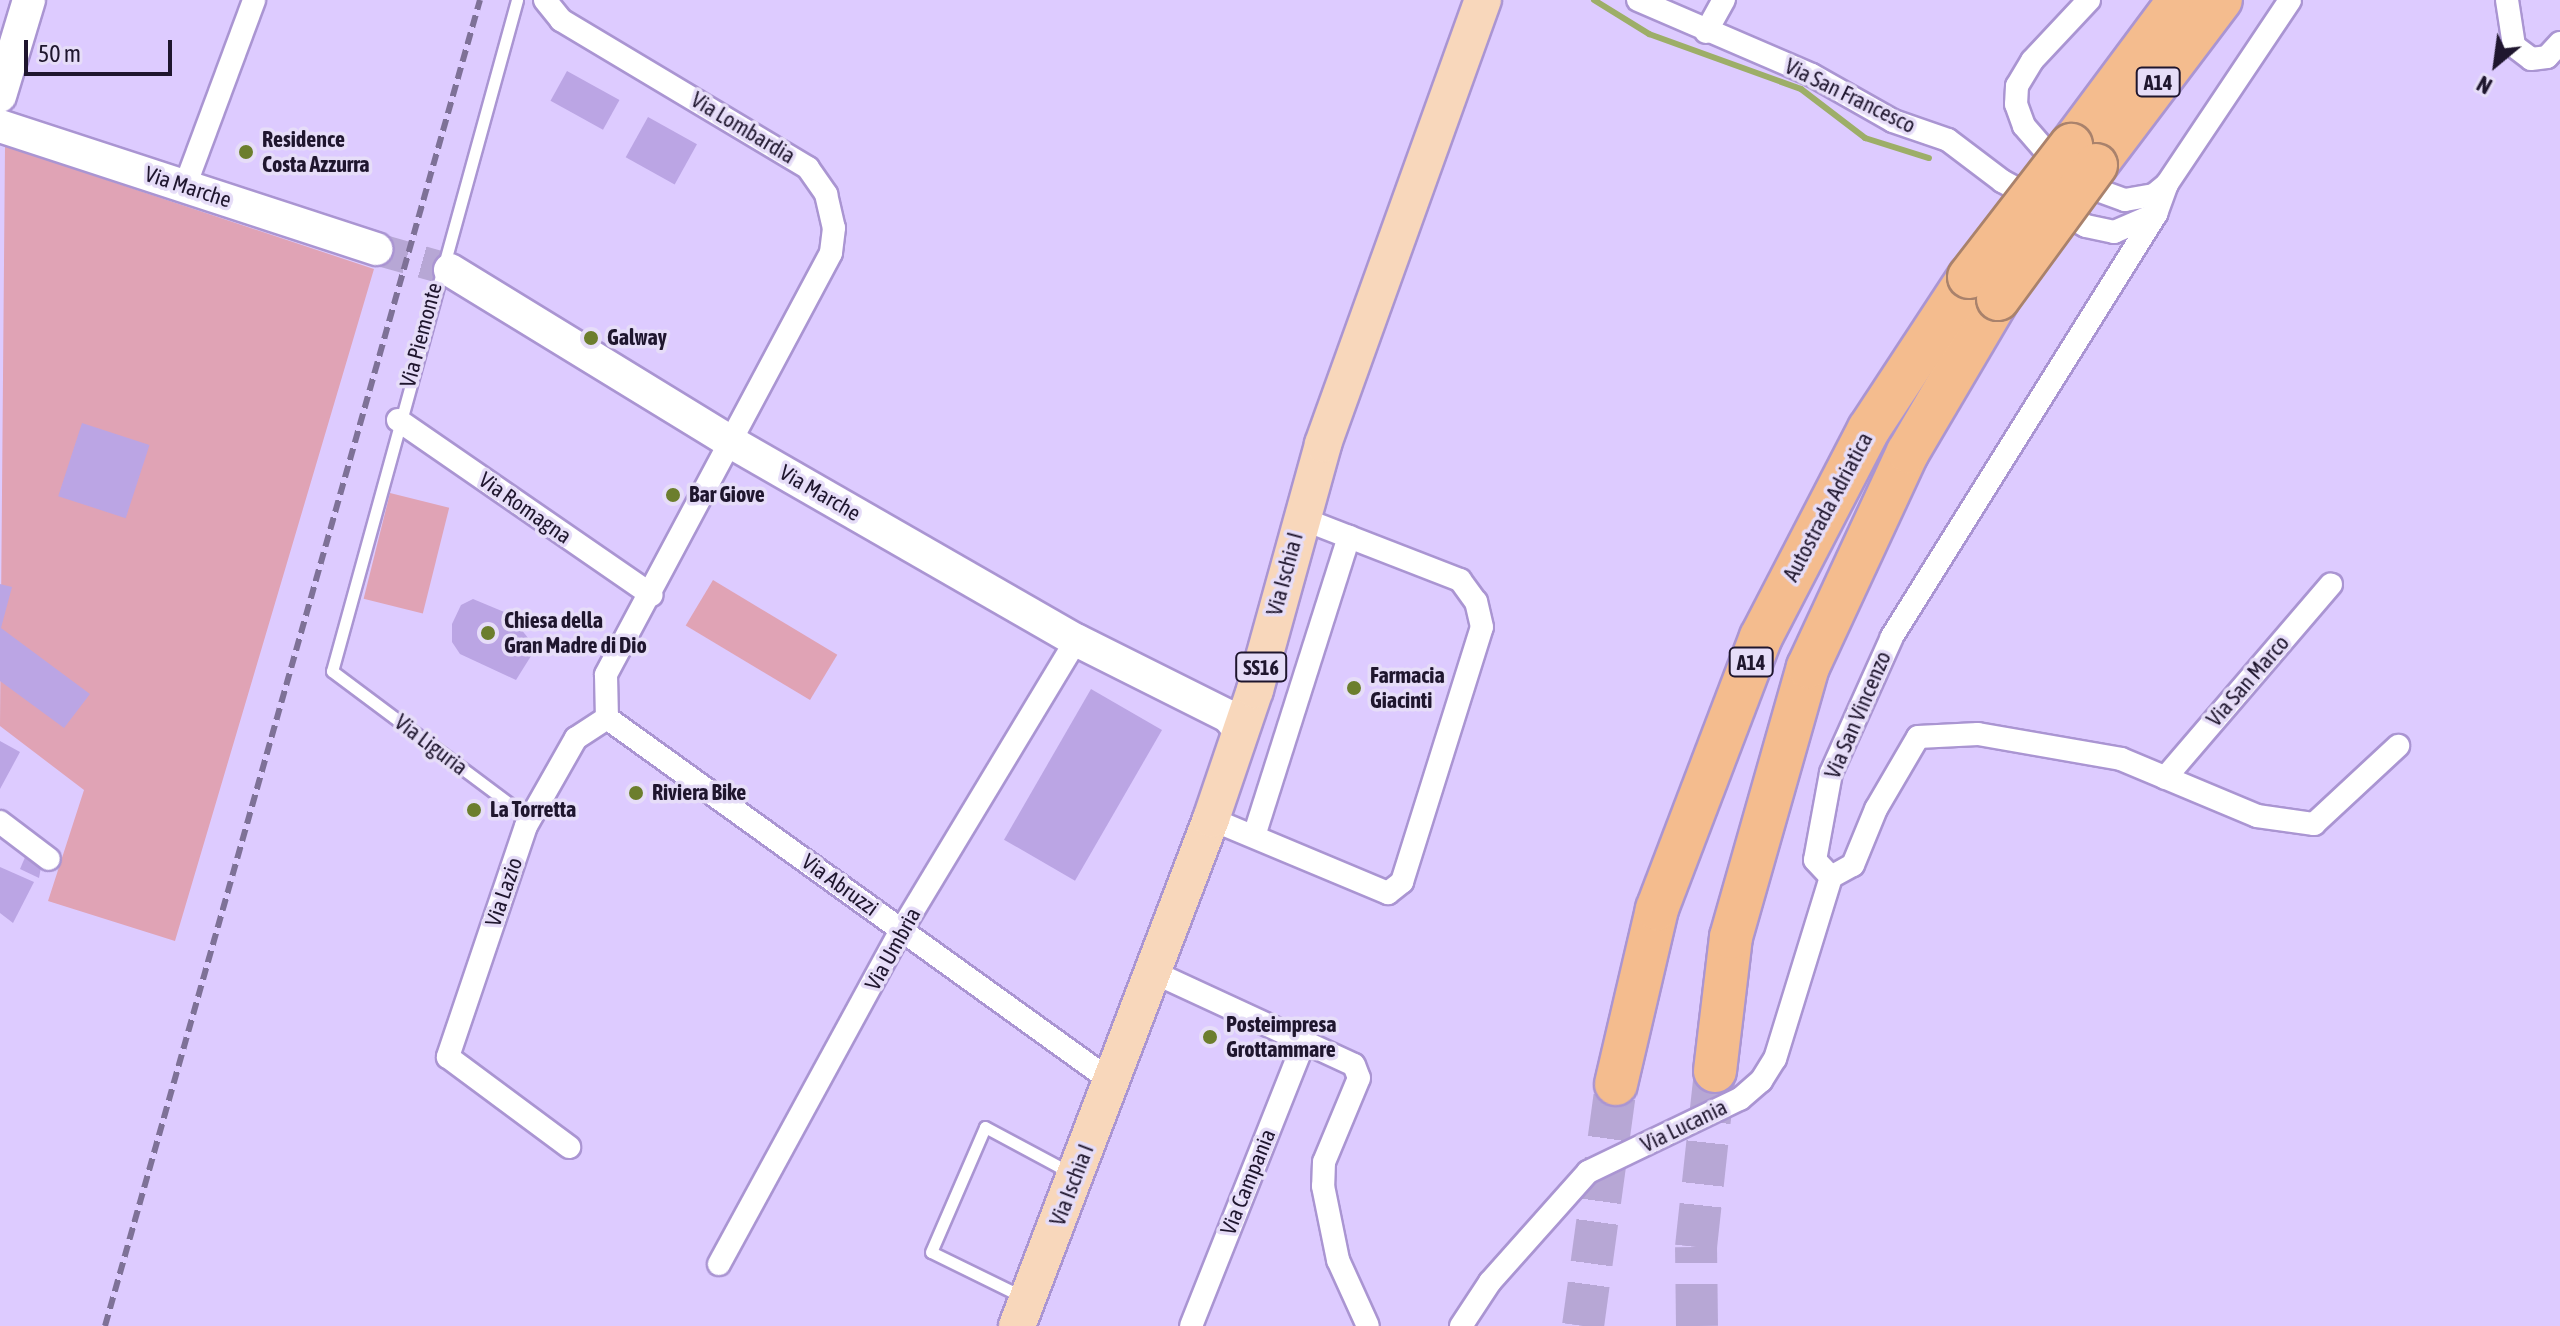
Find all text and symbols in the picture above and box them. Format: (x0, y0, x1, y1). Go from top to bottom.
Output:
scale bar (28, 24, 176, 74)
north arrow (2456, 24, 2536, 104)
text: 50 m (38, 40, 81, 67)
street label: Via San Francesco (1780, 53, 1920, 139)
road number: A14 (2134, 66, 2182, 98)
text: N (2472, 70, 2496, 100)
street label: Via Lombardia (686, 87, 800, 169)
place label: Residence Costa Azzurra (262, 126, 370, 178)
marker: Residence Costa Azzurra (237, 143, 255, 161)
street label: Via Marche (141, 161, 235, 213)
street label: Via Piemonte (394, 280, 448, 390)
place label: Galway (607, 325, 667, 351)
marker: Galway (582, 329, 600, 347)
street label: Autostrada Adriatica (1778, 428, 1878, 586)
street label: Via Marche (775, 459, 865, 527)
street label: Via Romagna (474, 467, 576, 549)
place label: Bar Giove (689, 482, 765, 508)
marker: Bar Giove (664, 486, 682, 504)
street label: Via Ischia I (1261, 529, 1309, 619)
place label: Chiesa della Gran Madre di Dio (504, 607, 647, 658)
marker: Chiesa della Gran Madre di Dio (479, 624, 497, 642)
street label: Via San Marco (2201, 630, 2295, 732)
road number: A14 (1727, 646, 1775, 678)
street label: Via San Vincenzo (1819, 647, 1897, 783)
road number: SS16 (1235, 651, 1287, 683)
place label: Farmacia Giacinti (1370, 662, 1445, 714)
marker: Farmacia Giacinti (1345, 679, 1363, 697)
street label: Via Liguria (389, 709, 473, 781)
place label: Riviera Bike (652, 780, 746, 806)
marker: Riviera Bike (627, 784, 645, 802)
place label: La Torretta (490, 797, 576, 823)
marker: La Torretta (465, 801, 483, 819)
street label: Via Abruzzi (797, 848, 883, 922)
street label: Via Lazio (480, 854, 528, 930)
street label: Via Umbria (860, 903, 926, 995)
place label: Posteimpresa Grottammare (1226, 1011, 1337, 1062)
marker: Posteimpresa Grottammare (1201, 1028, 1219, 1046)
street label: Via Lucania (1637, 1094, 1731, 1158)
street label: Via Campania (1215, 1125, 1281, 1239)
street label: Via Ischia I (1044, 1141, 1100, 1229)

